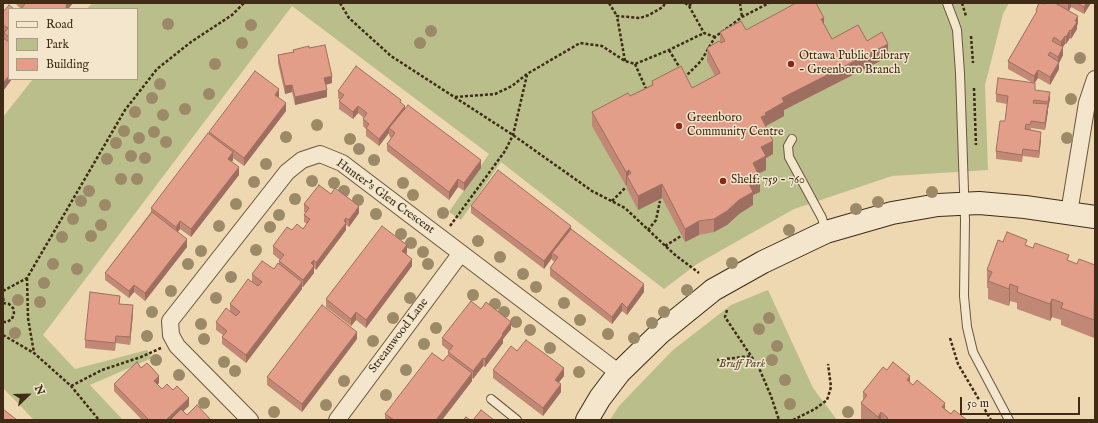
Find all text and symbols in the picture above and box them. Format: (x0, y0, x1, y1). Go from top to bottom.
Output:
legend (8, 8, 138, 80)
text: Road (46, 17, 73, 32)
text: Park (46, 37, 69, 52)
place label: Ottawa Public Library - Greenboro Branch (799, 50, 910, 78)
text: Building (46, 57, 89, 72)
marker: Ottawa Public Library - Greenboro Branch (786, 59, 796, 69)
place label: Greenboro Community Centre (687, 112, 783, 140)
marker: Greenboro Community Centre (674, 121, 684, 131)
street label: Hunter's Glen Crescent (333, 157, 437, 237)
place label: Shelf: 759 - 760 (731, 174, 805, 188)
marker: Shelf: 759 - 760 (718, 176, 728, 186)
street label: Streamwood Lane (366, 296, 432, 376)
park label: Bruff Park (719, 358, 765, 372)
north arrow (8, 375, 48, 415)
text: N (31, 383, 47, 397)
scale bar (962, 389, 1082, 415)
text: 50 m (967, 396, 989, 411)

